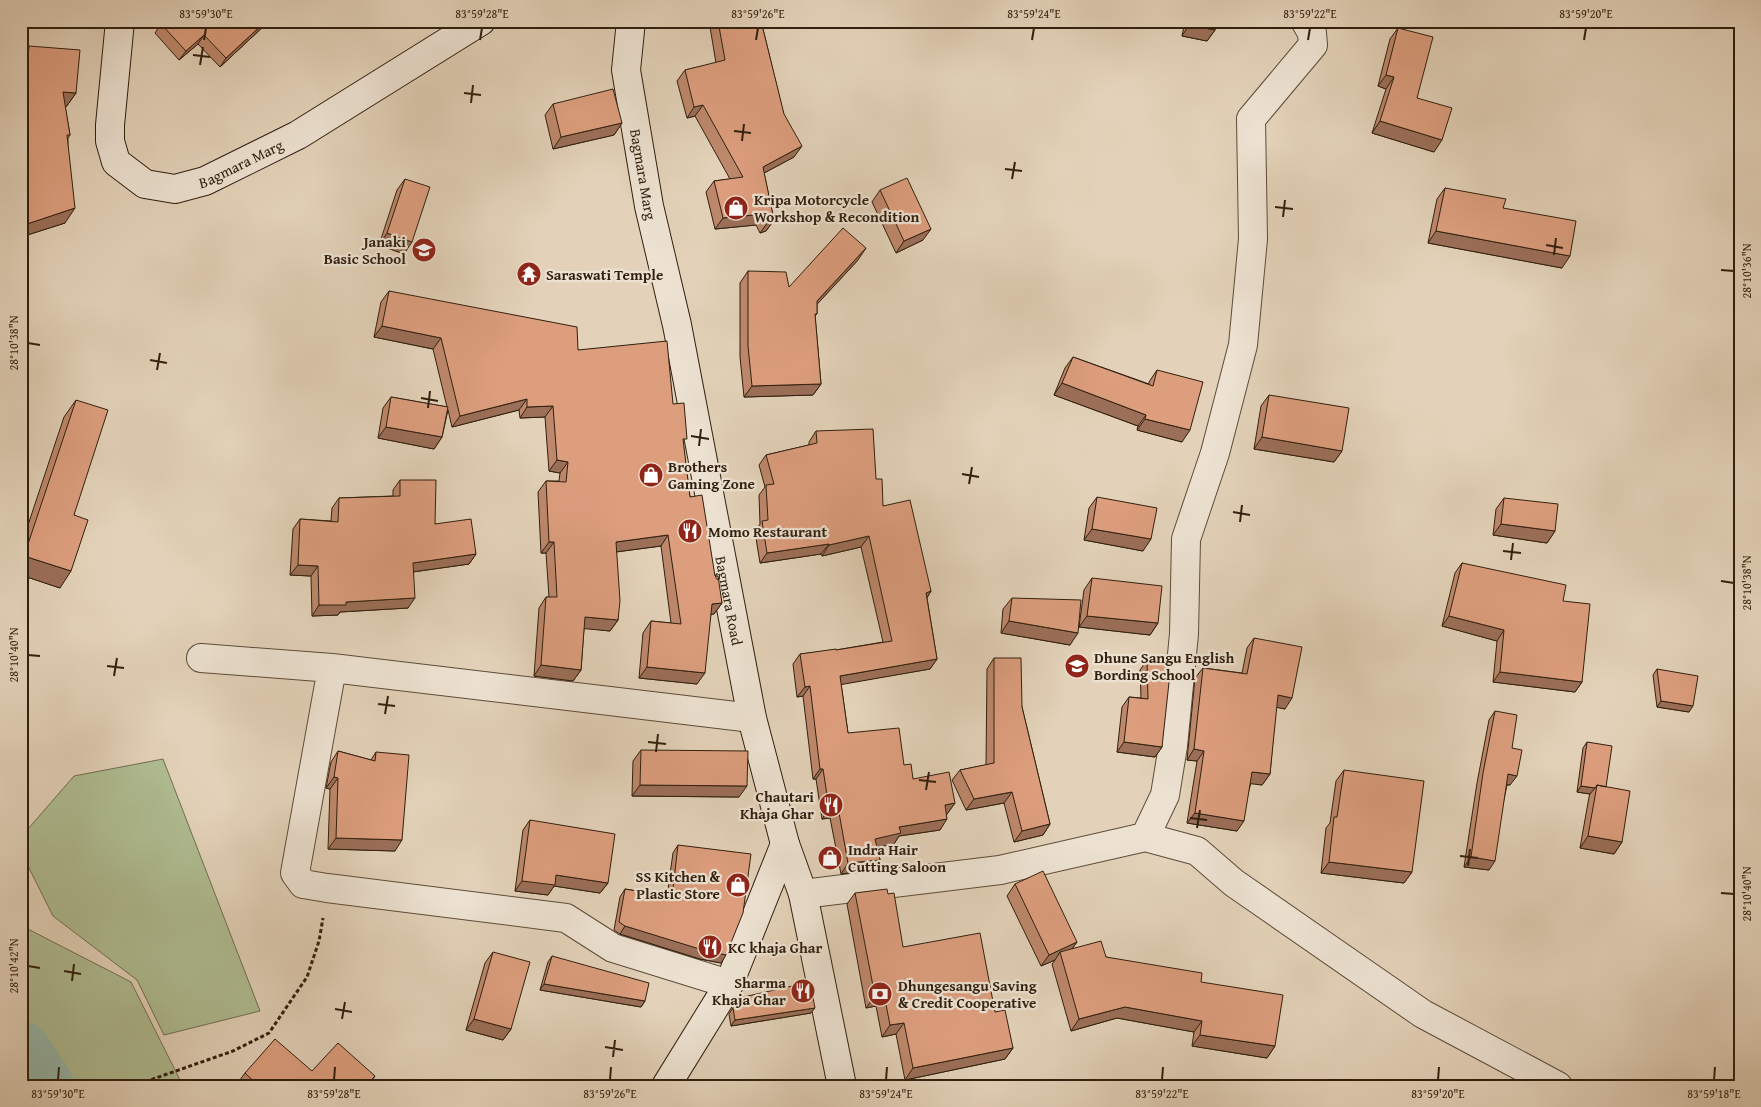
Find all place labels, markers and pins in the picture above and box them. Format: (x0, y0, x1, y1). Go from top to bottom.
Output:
place label: Kripa Motorcycle Workshop & Recondition (754, 189, 920, 227)
shop icon: Kripa Motorcycle Workshop & Recondition (723, 195, 749, 221)
place label: Janaki Basic School (324, 231, 406, 269)
school or university icon: Janaki Basic School (411, 237, 437, 263)
temple icon: Saraswati Temple (516, 261, 542, 287)
place label: Saraswati Temple (546, 264, 663, 285)
place label: Brothers Gaming Zone (668, 456, 755, 494)
shop icon: Brothers Gaming Zone (638, 462, 664, 488)
restaurant icon: Momo Restaurant (677, 518, 703, 544)
place label: Momo Restaurant (708, 521, 827, 542)
place label: Dhune Sangu English Bording School (1094, 647, 1235, 685)
school or university icon: Dhune Sangu English Bording School (1064, 653, 1090, 679)
place label: Chautari Khaja Ghar (740, 786, 814, 824)
restaurant icon: Chautari Khaja Ghar (818, 792, 844, 818)
place label: Indra Hair Cutting Saloon (848, 839, 946, 877)
shop icon: Indra Hair Cutting Saloon (817, 845, 843, 871)
place label: SS Kitchen & Plastic Store (636, 866, 720, 904)
shop icon: SS Kitchen & Plastic Store (725, 872, 751, 898)
restaurant icon: KC khaja Ghar (697, 934, 723, 960)
place label: KC khaja Ghar (728, 937, 822, 958)
place label: Sharma Khaja Ghar (712, 972, 786, 1010)
place label: Dhungesangu Saving & Credit Cooperative (898, 975, 1037, 1013)
restaurant icon: Sharma Khaja Ghar (790, 978, 816, 1004)
bank icon: Dhungesangu Saving & Credit Cooperative (867, 981, 893, 1007)

